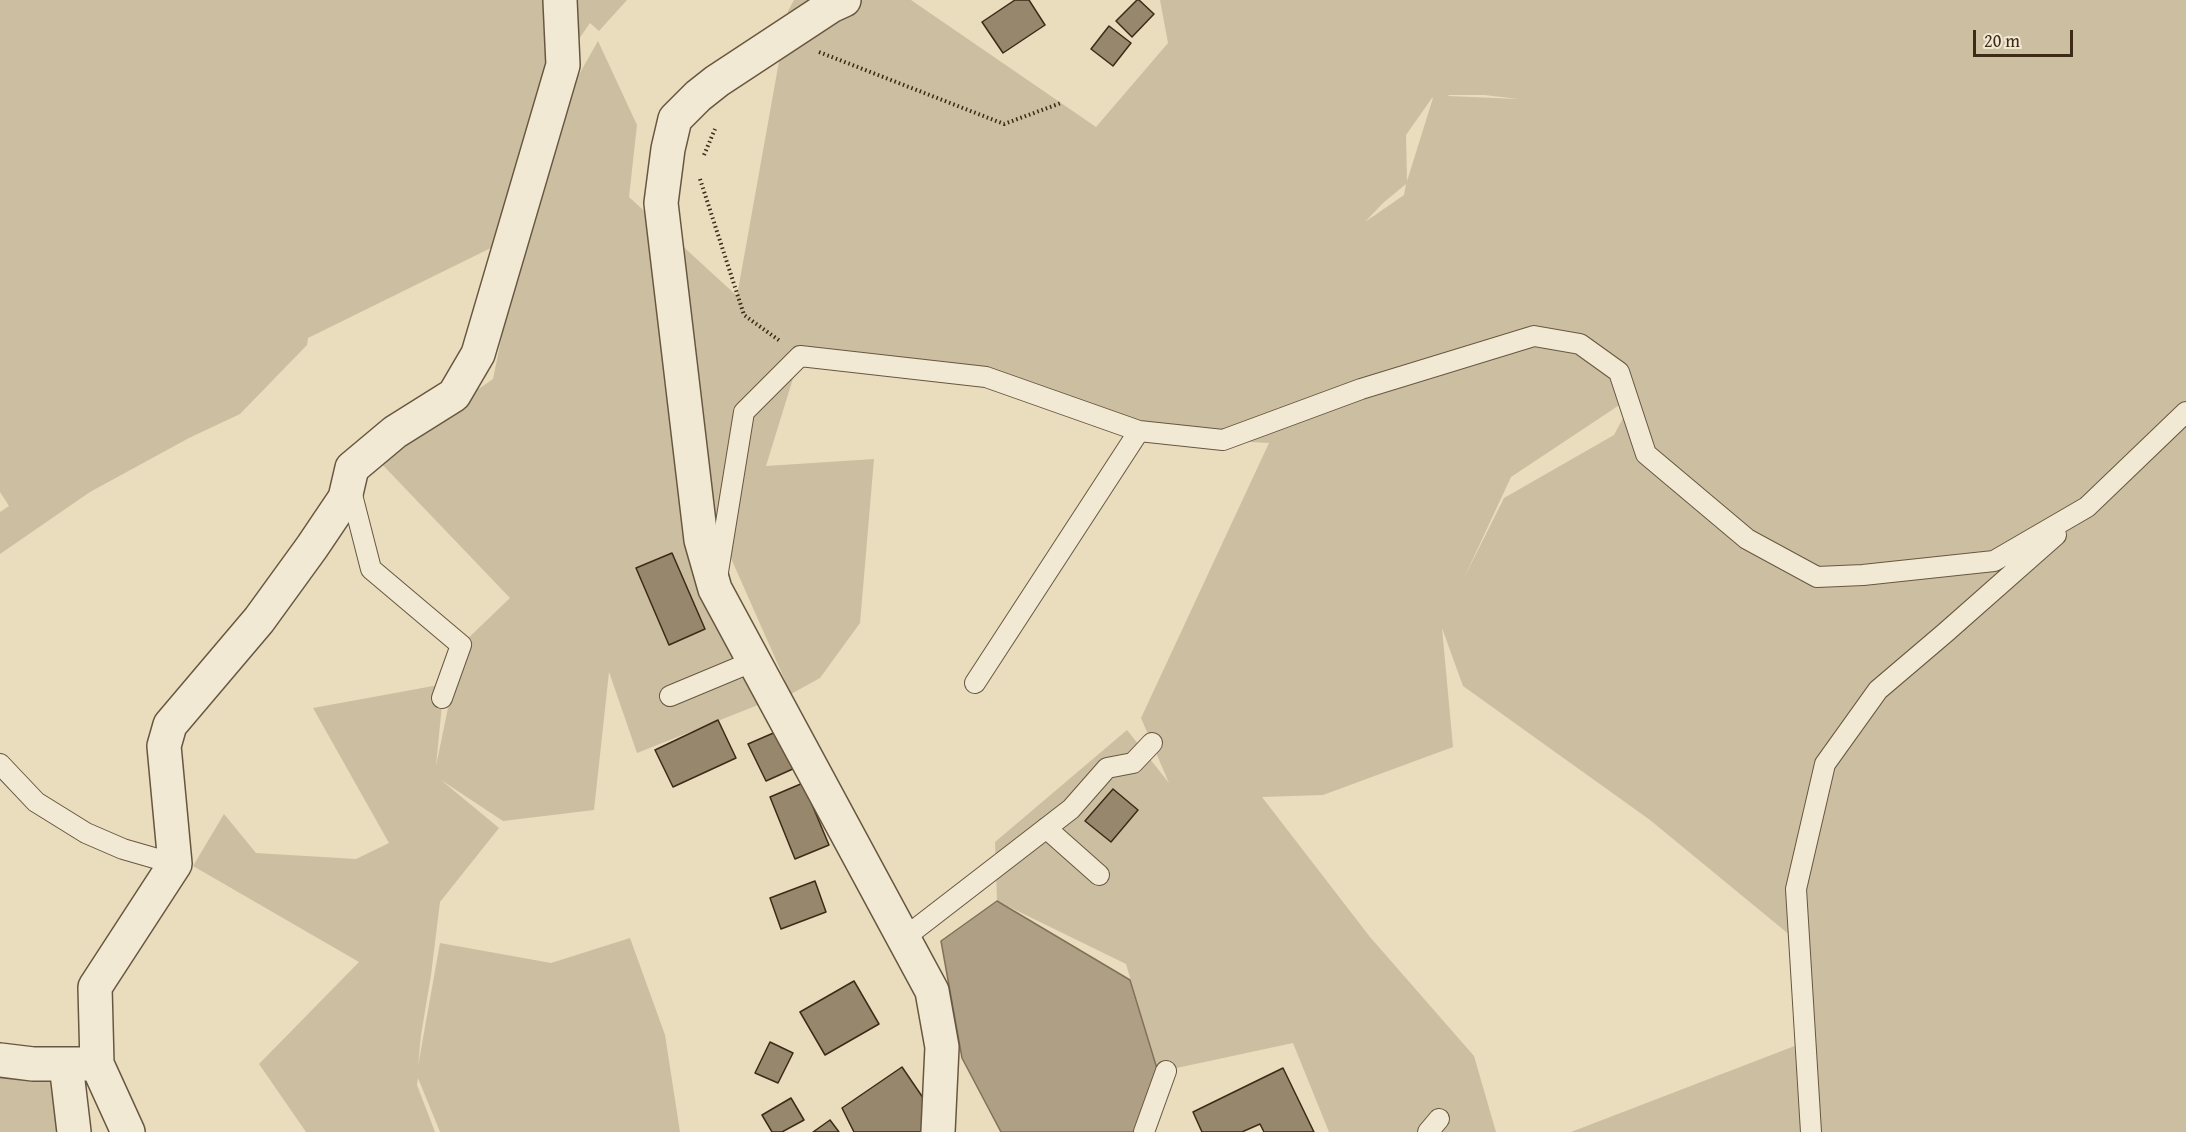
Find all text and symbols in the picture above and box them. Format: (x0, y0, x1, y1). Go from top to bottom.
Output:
scale bar (1976, 18, 2076, 56)
text: 20 m (1984, 27, 2020, 54)

